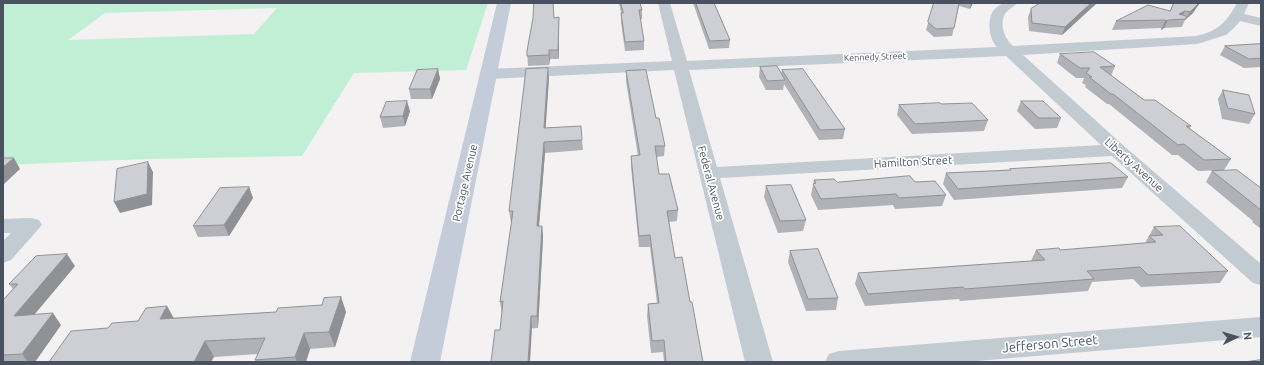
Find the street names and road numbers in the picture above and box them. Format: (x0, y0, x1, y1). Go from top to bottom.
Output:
street label: Kennedy Street (844, 51, 906, 63)
street label: Liberty Avenue (1102, 135, 1166, 195)
street label: Portage Avenue (450, 143, 480, 223)
street label: Federal Avenue (695, 144, 727, 222)
street label: Hamilton Street (873, 153, 953, 171)
street label: Jefferson Street (1002, 332, 1098, 356)

